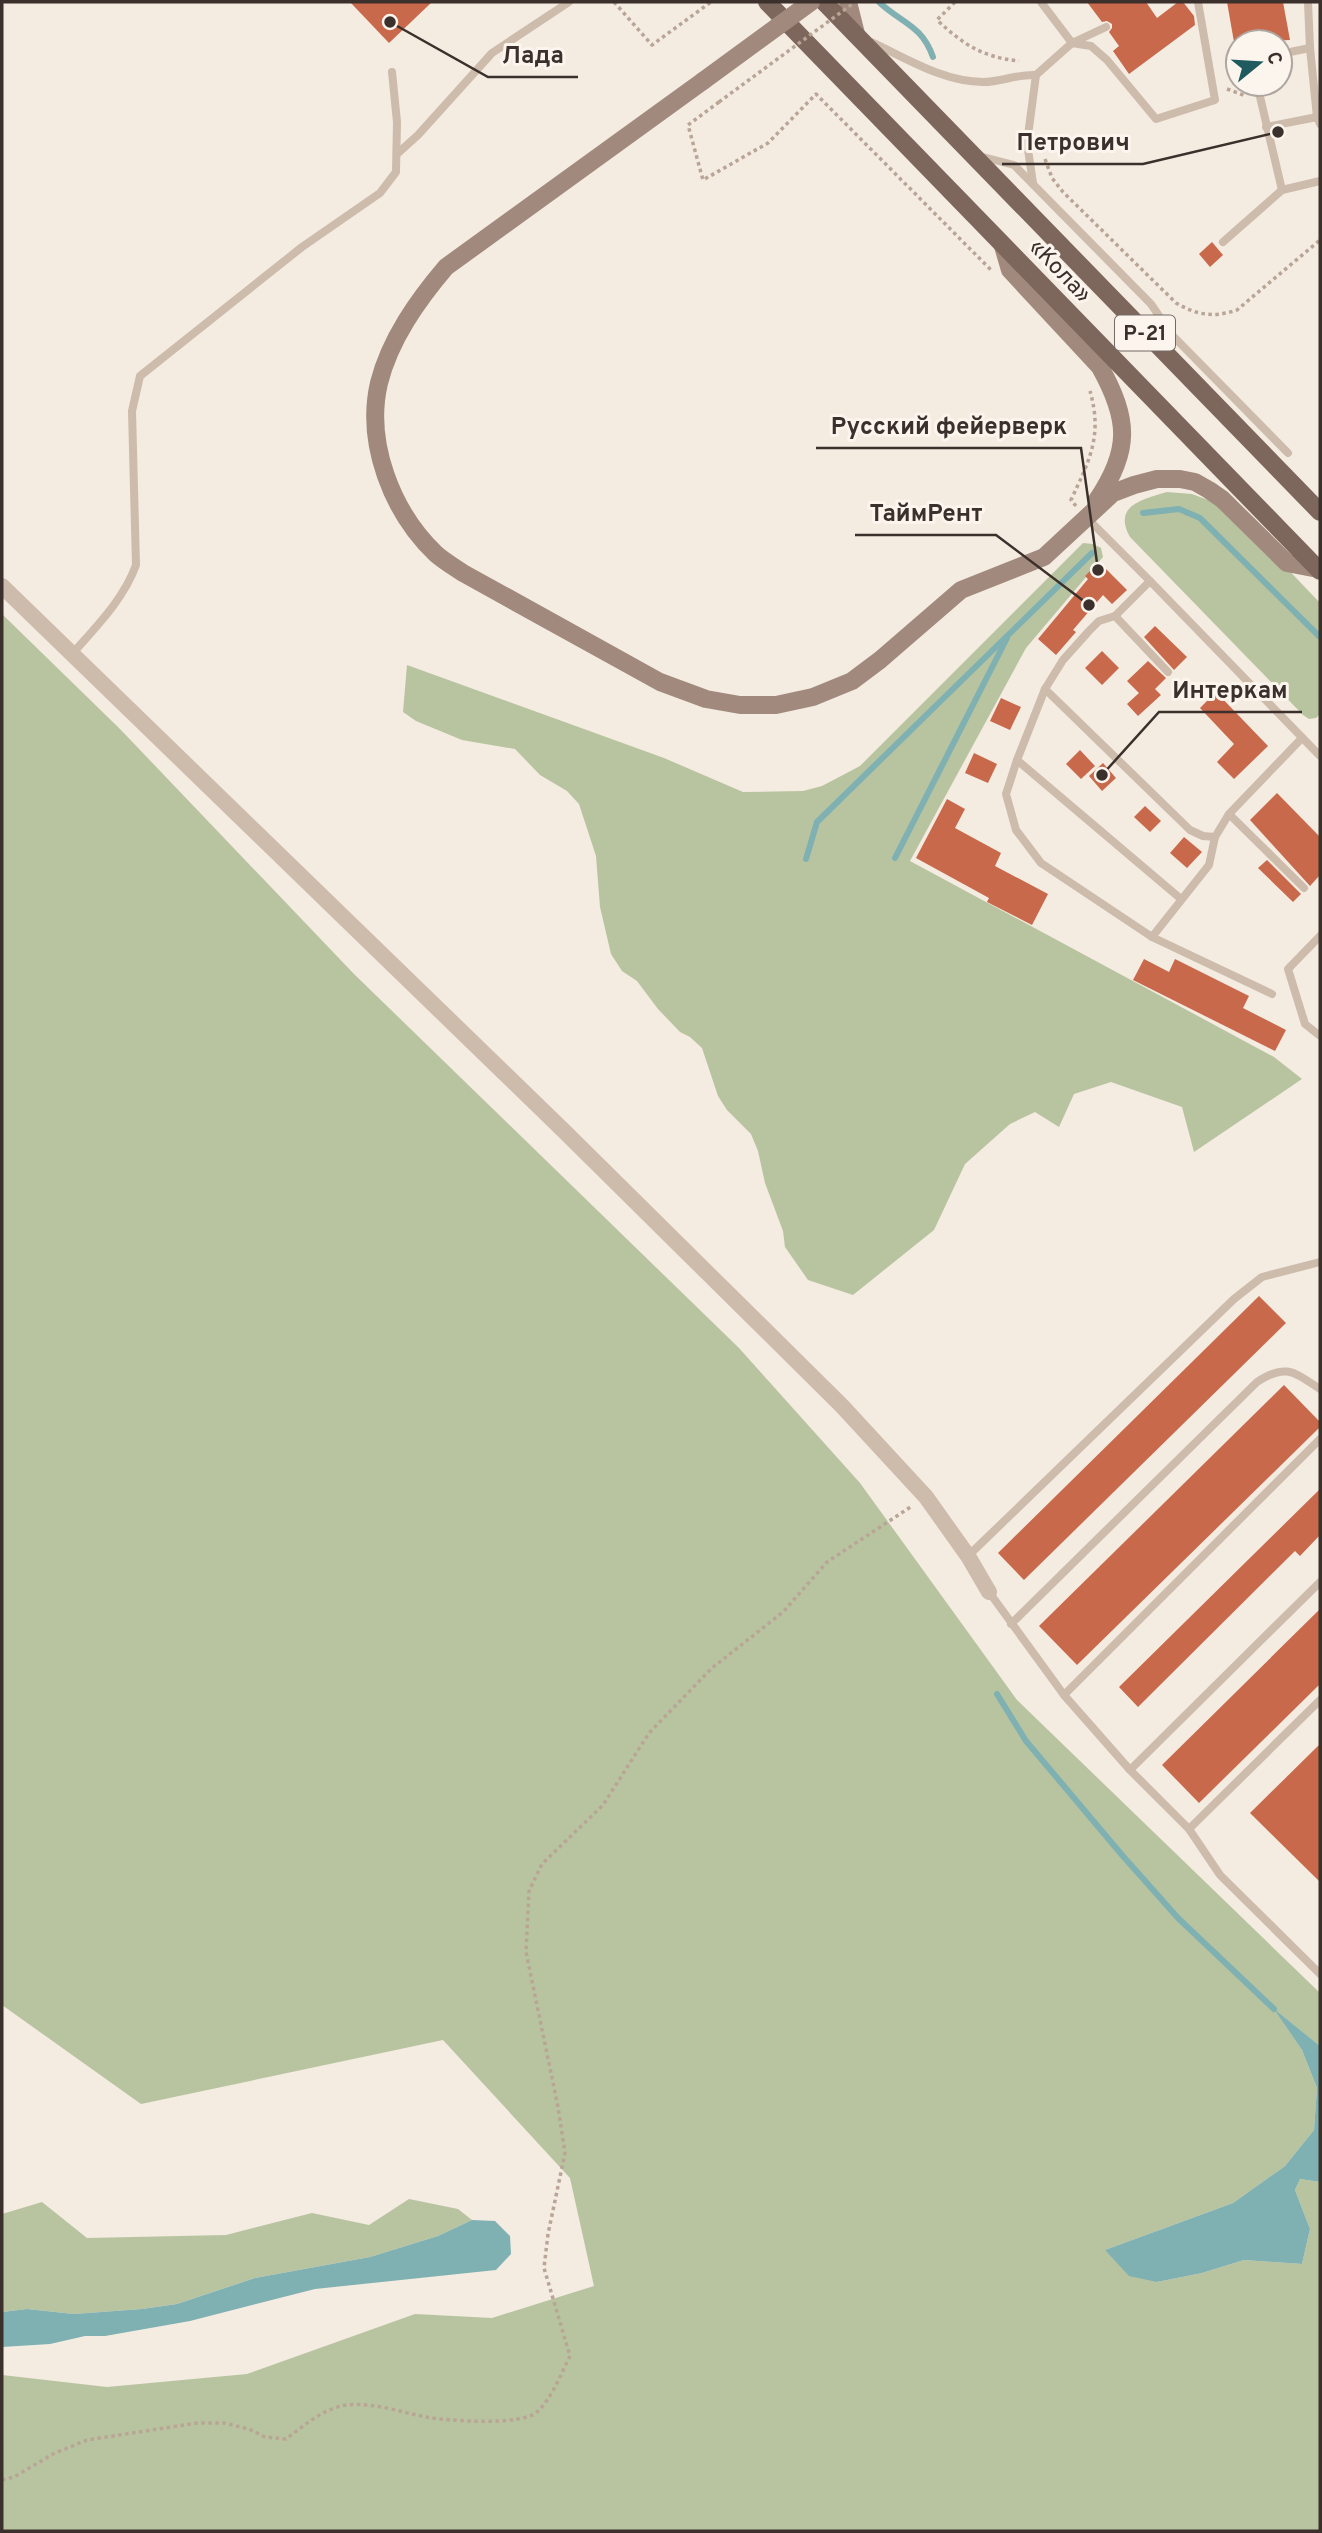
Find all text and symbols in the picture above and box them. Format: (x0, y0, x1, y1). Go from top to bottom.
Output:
north arrow (1224, 28, 1294, 98)
callout: Лада (488, 32, 578, 77)
text: Лада (502, 42, 564, 72)
text: С (1260, 49, 1287, 68)
callout: Петрович (1002, 119, 1143, 164)
text: Петрович (1016, 129, 1130, 159)
street label: «Кола» (1022, 234, 1097, 310)
road number: Р-21 (1115, 316, 1175, 350)
callout: Русский фейерверк (816, 403, 1081, 448)
text: Русский фейерверк (831, 413, 1067, 443)
callout: ТаймРент (855, 490, 996, 535)
text: ТаймРент (870, 500, 982, 530)
callout: Интеркам (1159, 667, 1302, 712)
text: Интеркам (1172, 677, 1288, 707)

